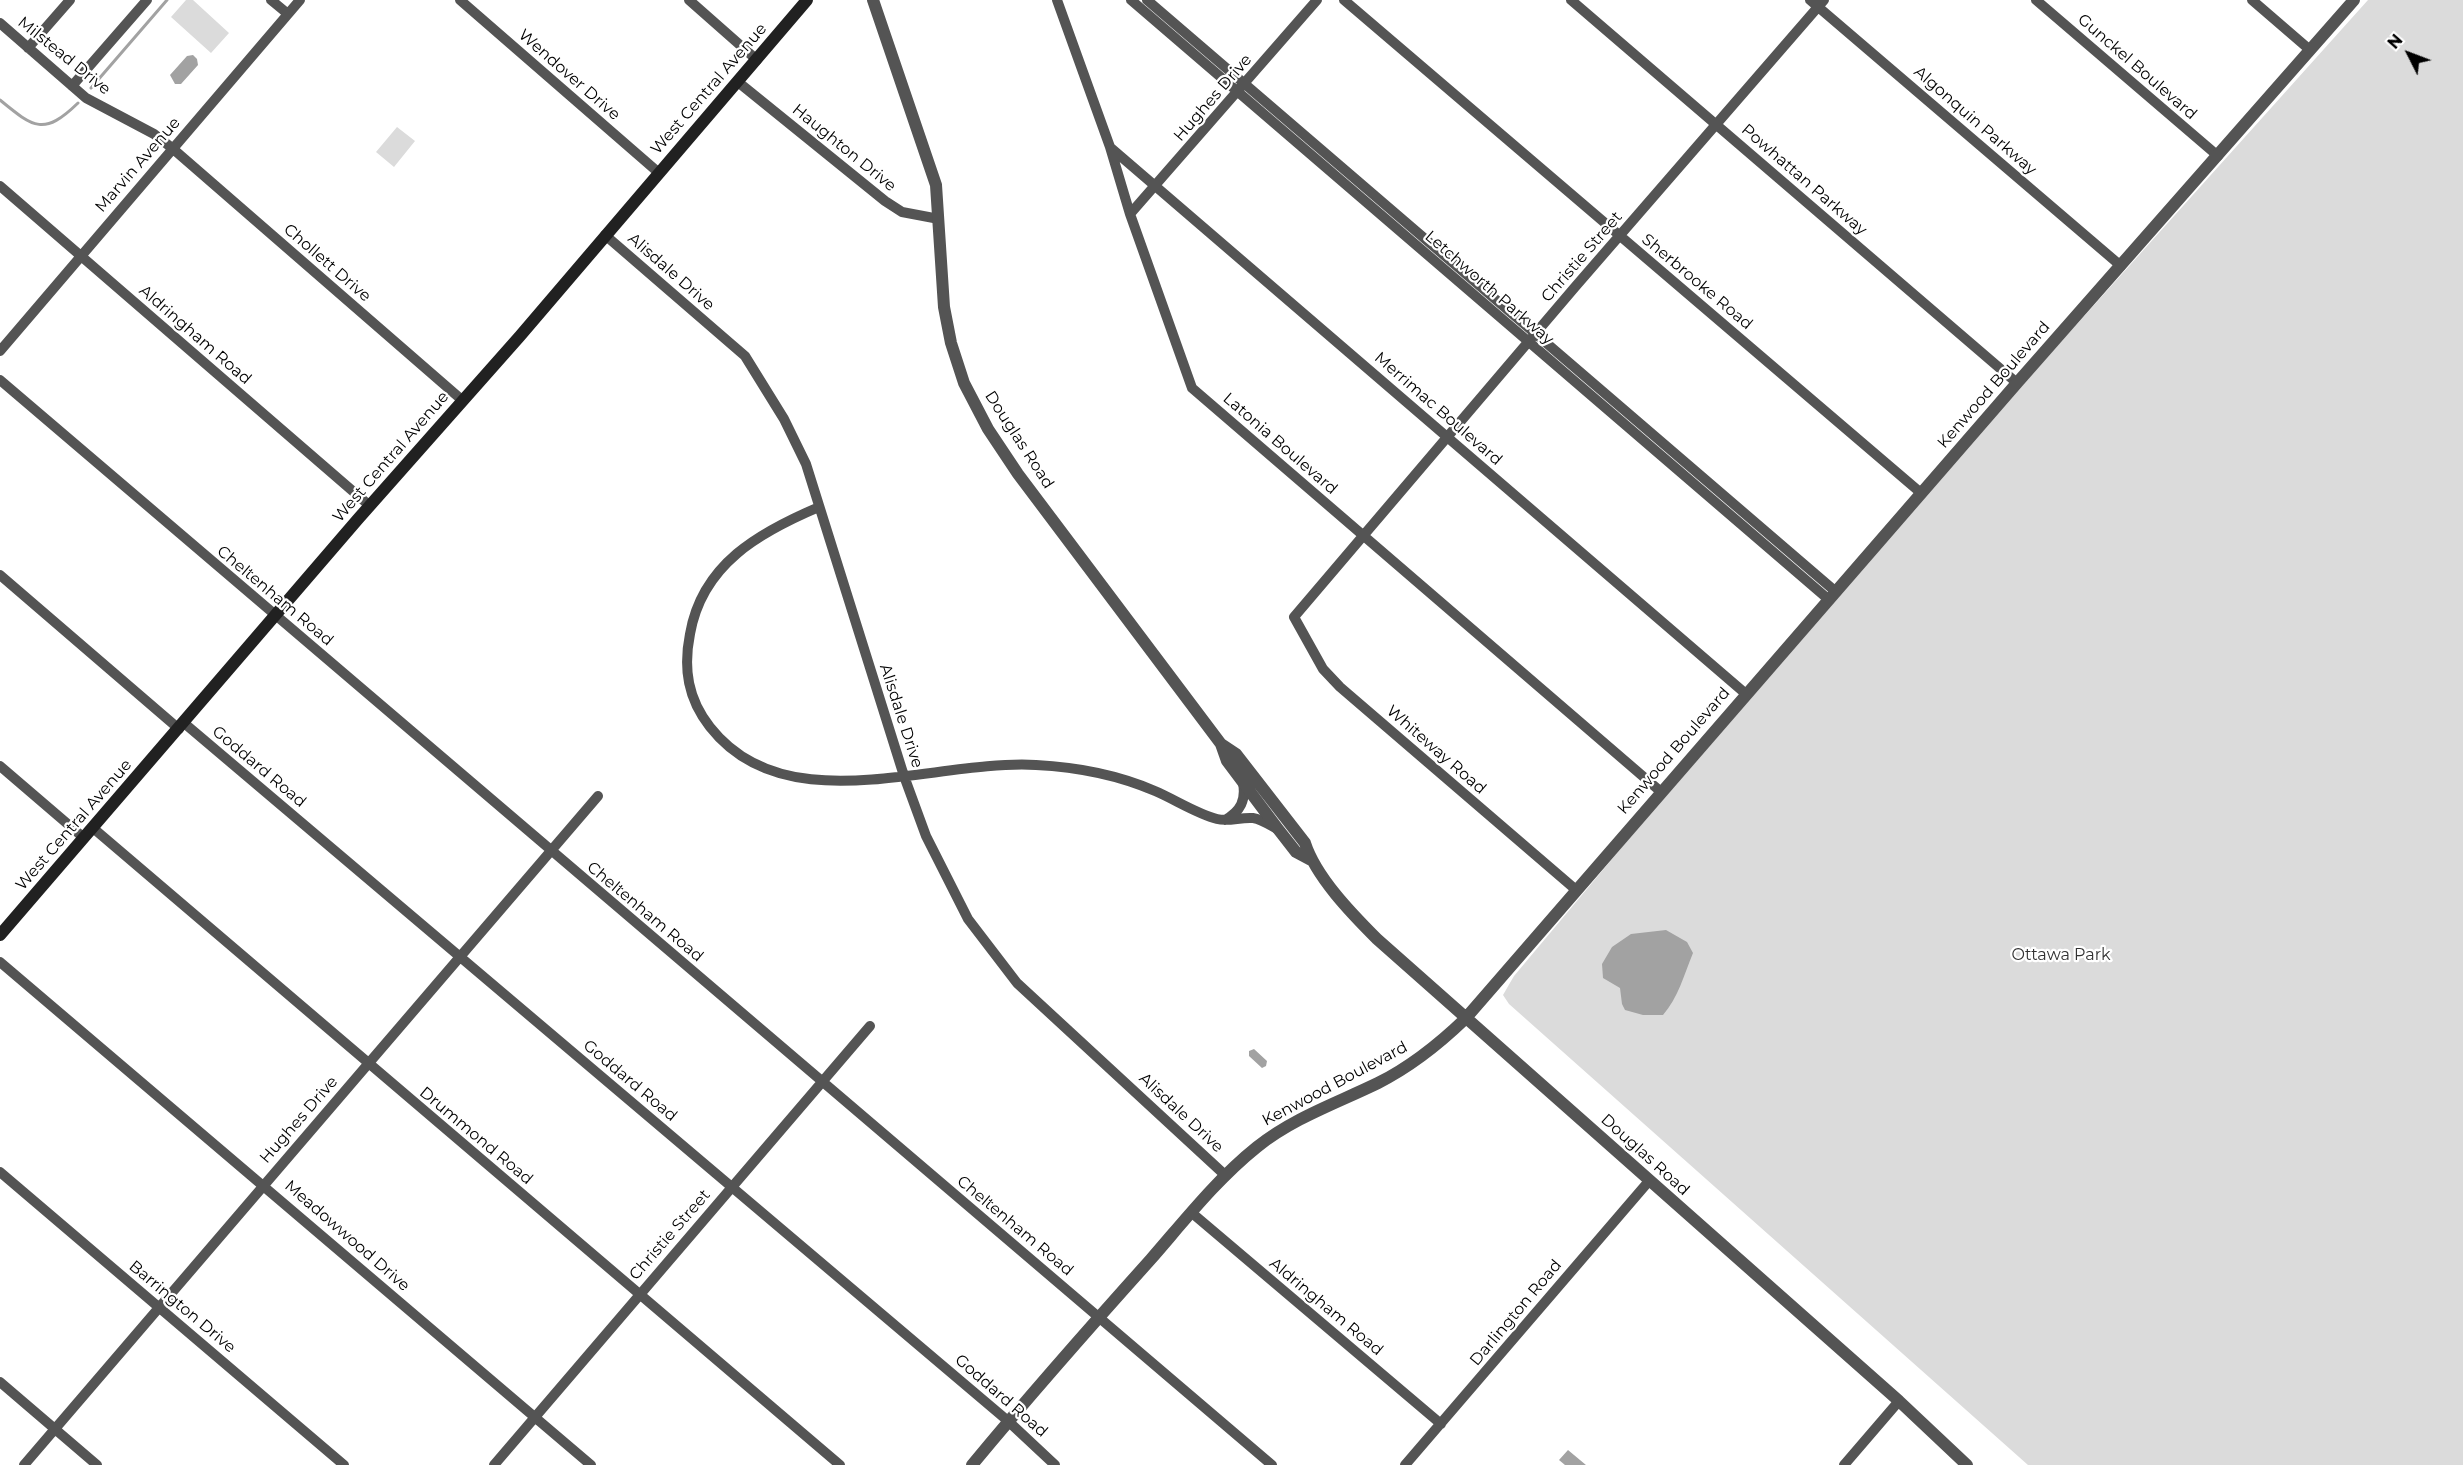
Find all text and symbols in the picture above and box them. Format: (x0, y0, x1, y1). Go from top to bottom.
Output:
street label: Gunckel Boulevard (2073, 10, 2201, 124)
street label: Milstead Drive (14, 13, 114, 99)
street label: West Central Avenue (647, 20, 771, 158)
north arrow (2379, 24, 2439, 84)
street label: Wendover Drive (514, 26, 624, 124)
text: N (2384, 30, 2407, 53)
street label: Hughes Drive (1170, 51, 1256, 145)
street label: Algonquin Parkway (1910, 63, 2040, 179)
street label: Haughton Drive (788, 100, 900, 196)
street label: Marvin Avenue (91, 114, 185, 216)
street label: Powhattan Parkway (1737, 120, 1871, 240)
street label: Christie Street (1537, 208, 1627, 306)
street label: Chollett Drive (279, 220, 375, 306)
street label: Letchworth Parkway (1421, 227, 1557, 349)
street label: Alisdale Drive (624, 229, 718, 315)
street label: Sherbrooke Road (1638, 230, 1756, 334)
street label: Aldringham Road (135, 281, 255, 389)
street label: Kenwood Boulevard (1934, 318, 2054, 452)
street label: Merrimac Boulevard (1370, 348, 1506, 470)
street label: West Central Avenue (329, 388, 453, 526)
street label: Douglas Road (980, 388, 1058, 492)
street label: Latonia Boulevard (1219, 389, 1341, 499)
street label: Cheltenham Road (213, 542, 337, 650)
street label: Alisdale Drive (875, 662, 927, 770)
street label: Kenwood Boulevard (1614, 684, 1734, 818)
street label: Whiteway Road (1382, 702, 1490, 798)
street label: Goddard Road (208, 722, 310, 812)
street label: West Central Avenue (12, 756, 136, 894)
street label: Cheltenham Road (583, 858, 707, 966)
park label: Ottawa Park (2011, 945, 2111, 965)
street label: Goddard Road (579, 1036, 681, 1126)
street label: Kenwood Boulevard (1259, 1038, 1411, 1130)
street label: Alisdale Drive (1135, 1069, 1227, 1157)
street label: Hughes Drive (256, 1073, 342, 1167)
street label: Drummond Road (415, 1083, 537, 1189)
street label: Douglas Road (1597, 1110, 1693, 1200)
street label: Cheltenham Road (953, 1172, 1077, 1280)
street label: Meadowwood Drive (280, 1176, 414, 1296)
street label: Christie Street (625, 1186, 715, 1284)
street label: Aldringham Road (1265, 1254, 1387, 1360)
street label: Darlington Road (1466, 1256, 1566, 1370)
street label: Barrington Drive (125, 1257, 239, 1357)
street label: Goddard Road (951, 1350, 1051, 1442)

